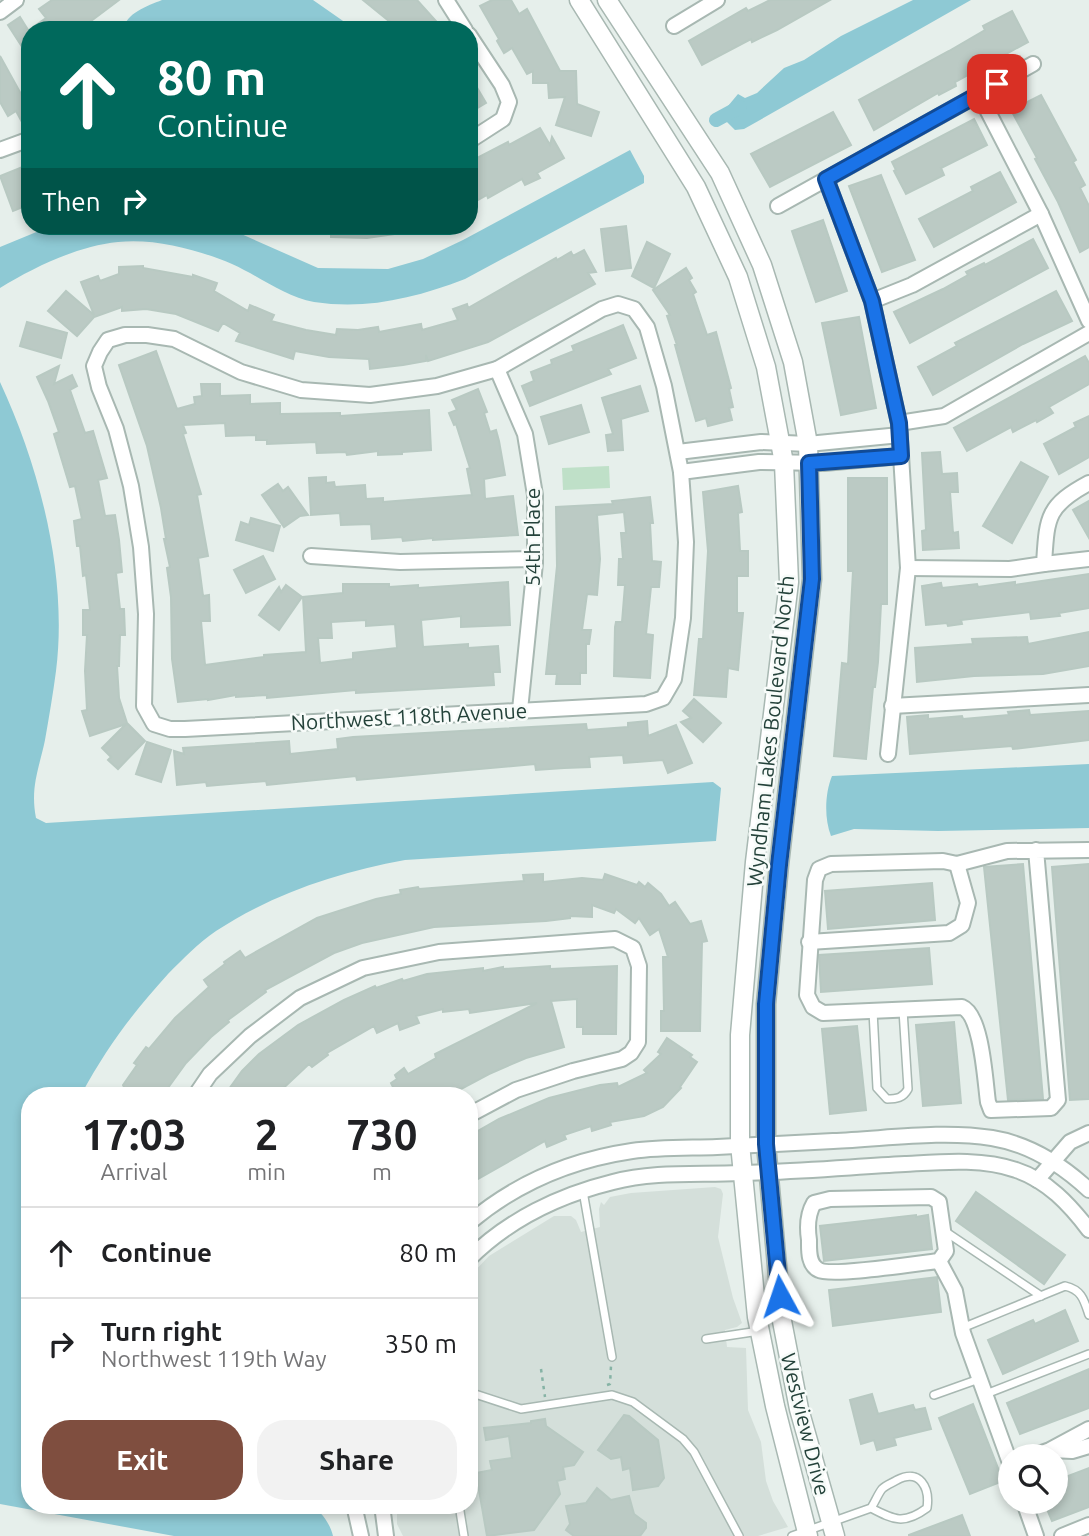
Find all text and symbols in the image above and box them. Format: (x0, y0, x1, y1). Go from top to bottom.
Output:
icon: ahead (42, 49, 133, 140)
text: 80 m (157, 49, 266, 104)
pin (967, 54, 1027, 114)
icon: arrive (978, 65, 1016, 103)
text: Continue (157, 107, 288, 143)
icon: right (115, 182, 153, 220)
text: Then (42, 187, 101, 216)
street label: 54th Place (520, 488, 544, 586)
street label: Wyndham Lakes Boulevard North (742, 574, 798, 888)
street label: Northwest 118th Avenue (290, 698, 528, 734)
text: 17:03 (82, 1111, 187, 1158)
text: 2 (255, 1111, 278, 1158)
text: 730 (346, 1111, 417, 1158)
text: Arrival (101, 1159, 168, 1184)
text: min (247, 1159, 286, 1184)
text: m (372, 1159, 392, 1184)
icon: ahead (42, 1234, 80, 1272)
text: Continue (101, 1238, 212, 1267)
text: 80 m (399, 1238, 457, 1267)
position arrow (743, 1259, 817, 1333)
text: Turn right (101, 1317, 222, 1346)
icon: right (42, 1325, 80, 1363)
text: 350 m (385, 1329, 457, 1358)
text: Northwest 119th Way (101, 1346, 327, 1371)
street label: Westview Drive (777, 1350, 835, 1498)
button: Exit (42, 1420, 243, 1500)
button: Share (257, 1420, 457, 1500)
map controls (998, 1444, 1068, 1514)
button: search (998, 1444, 1068, 1514)

